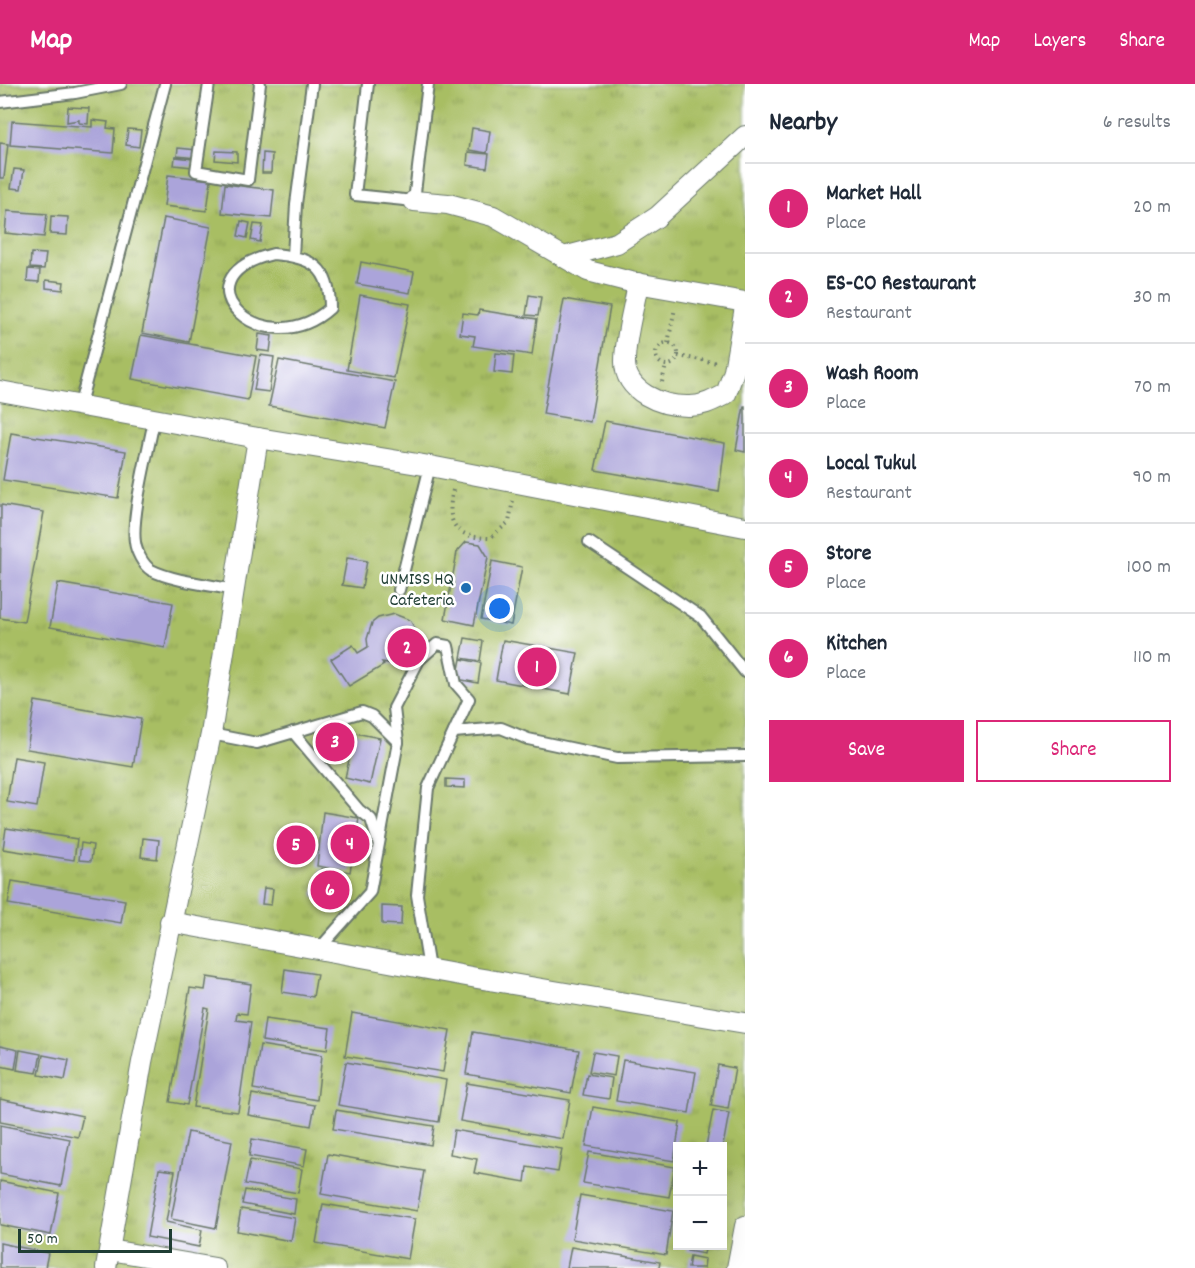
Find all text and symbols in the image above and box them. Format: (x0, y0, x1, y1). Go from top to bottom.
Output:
text: Map (30, 22, 72, 62)
text: Map (969, 27, 1000, 57)
text: Layers (1033, 27, 1086, 57)
text: Share (1119, 27, 1165, 57)
text: Nearby (769, 105, 837, 142)
text: 6 results (1103, 109, 1171, 137)
text: Market Hall (826, 179, 921, 210)
text: 1 (786, 194, 791, 222)
text: 20 m (1133, 194, 1171, 222)
text: Place (826, 210, 866, 238)
text: ES-CO Restaurant (826, 269, 976, 300)
text: 2 (784, 284, 793, 312)
text: 30 m (1133, 284, 1171, 312)
text: Restaurant (826, 300, 912, 328)
text: Wash Room (826, 359, 919, 390)
text: 3 (784, 374, 793, 402)
text: 70 m (1134, 374, 1171, 402)
text: Place (826, 390, 866, 418)
text: Local Tukul (826, 449, 916, 480)
text: 4 (784, 464, 793, 492)
text: 90 m (1133, 464, 1171, 492)
text: Restaurant (826, 480, 912, 508)
text: Store (826, 539, 871, 570)
text: 5 (784, 554, 793, 582)
text: 100 m (1127, 554, 1171, 582)
place label: UNMISS HQ Cafeteria (381, 568, 455, 614)
text: Place (826, 570, 866, 598)
marker: UNMISS HQ Cafeteria (459, 581, 473, 595)
your location (485, 594, 514, 623)
pin: 2 (388, 626, 426, 670)
text: Kitchen (826, 629, 887, 660)
pin: 1 (518, 644, 556, 690)
text: 6 (784, 644, 793, 672)
text: 110 m (1133, 644, 1171, 672)
text: Place (826, 660, 866, 688)
pin: 3 (316, 720, 354, 764)
button: Save (769, 720, 964, 782)
button: Share (976, 720, 1171, 782)
pin: 5 (276, 822, 316, 867)
pin: 4 (330, 822, 370, 867)
pin: 6 (310, 868, 350, 912)
map controls (673, 1142, 727, 1250)
button: + (673, 1142, 727, 1196)
button: − (673, 1196, 727, 1250)
scale bar (18, 1226, 172, 1254)
text: 50 m (27, 1228, 58, 1251)

